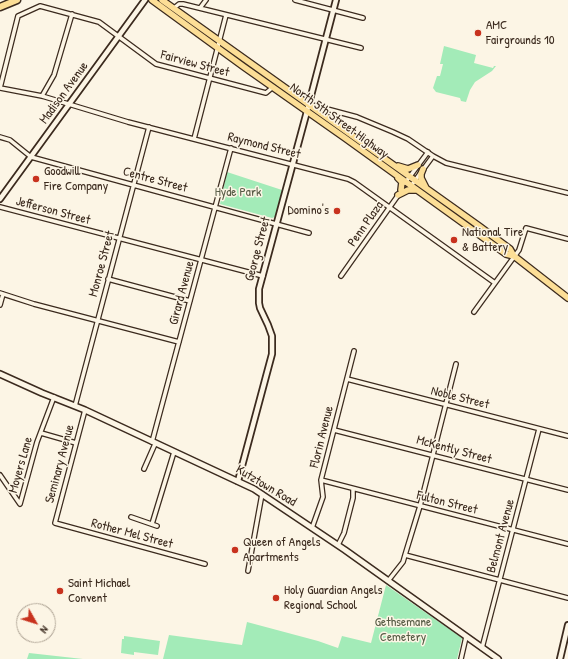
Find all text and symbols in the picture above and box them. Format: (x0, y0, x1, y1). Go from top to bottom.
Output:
place label: AMC Fairgrounds 10 (486, 18, 555, 49)
marker: AMC Fairgrounds 10 (473, 28, 483, 38)
street label: Fairview Street (159, 47, 231, 81)
street label: Madison Avenue (36, 59, 92, 127)
street label: North 5th Street Highway (286, 80, 392, 162)
street label: Raymond Street (226, 129, 302, 163)
place label: Goodwill Fire Company (44, 164, 108, 195)
street label: Centre Street (121, 164, 189, 196)
marker: Goodwill Fire Company (31, 174, 41, 184)
park label: Hyde Park (215, 185, 261, 201)
street label: Jefferson Street (14, 194, 92, 228)
street label: Penn Plaza (345, 198, 387, 250)
place label: Domino's (288, 203, 329, 219)
marker: Domino's (332, 206, 342, 216)
street label: George Street (242, 215, 274, 283)
place label: National Tire & Battery (462, 225, 523, 256)
street label: Monroe Street (86, 229, 118, 299)
marker: National Tire & Battery (449, 235, 459, 245)
street label: Girard Avenue (166, 259, 198, 327)
street label: Noble Street (429, 383, 491, 413)
street label: Florin Avenue (307, 404, 337, 470)
street label: Seminary Avenue (42, 423, 78, 505)
street label: McKently Street (415, 432, 493, 468)
street label: Moyers Lane (6, 435, 36, 495)
street label: Kutztown Road (233, 462, 299, 510)
street label: Fulton Street (415, 488, 479, 518)
street label: Belmont Avenue (484, 497, 518, 575)
street label: Rother Mel Street (89, 516, 175, 552)
place label: Queen of Angels Apartments (243, 535, 320, 566)
marker: Queen of Angels Apartments (230, 545, 240, 555)
place label: Saint Michael Convent (68, 576, 130, 607)
place label: Holy Guardian Angels Regional School (284, 583, 382, 614)
marker: Saint Michael Convent (55, 586, 65, 596)
marker: Holy Guardian Angels Regional School (271, 593, 281, 603)
north arrow (16, 603, 56, 643)
park label: Gethsemane Cemetery (375, 615, 431, 646)
text: N (37, 623, 52, 637)

